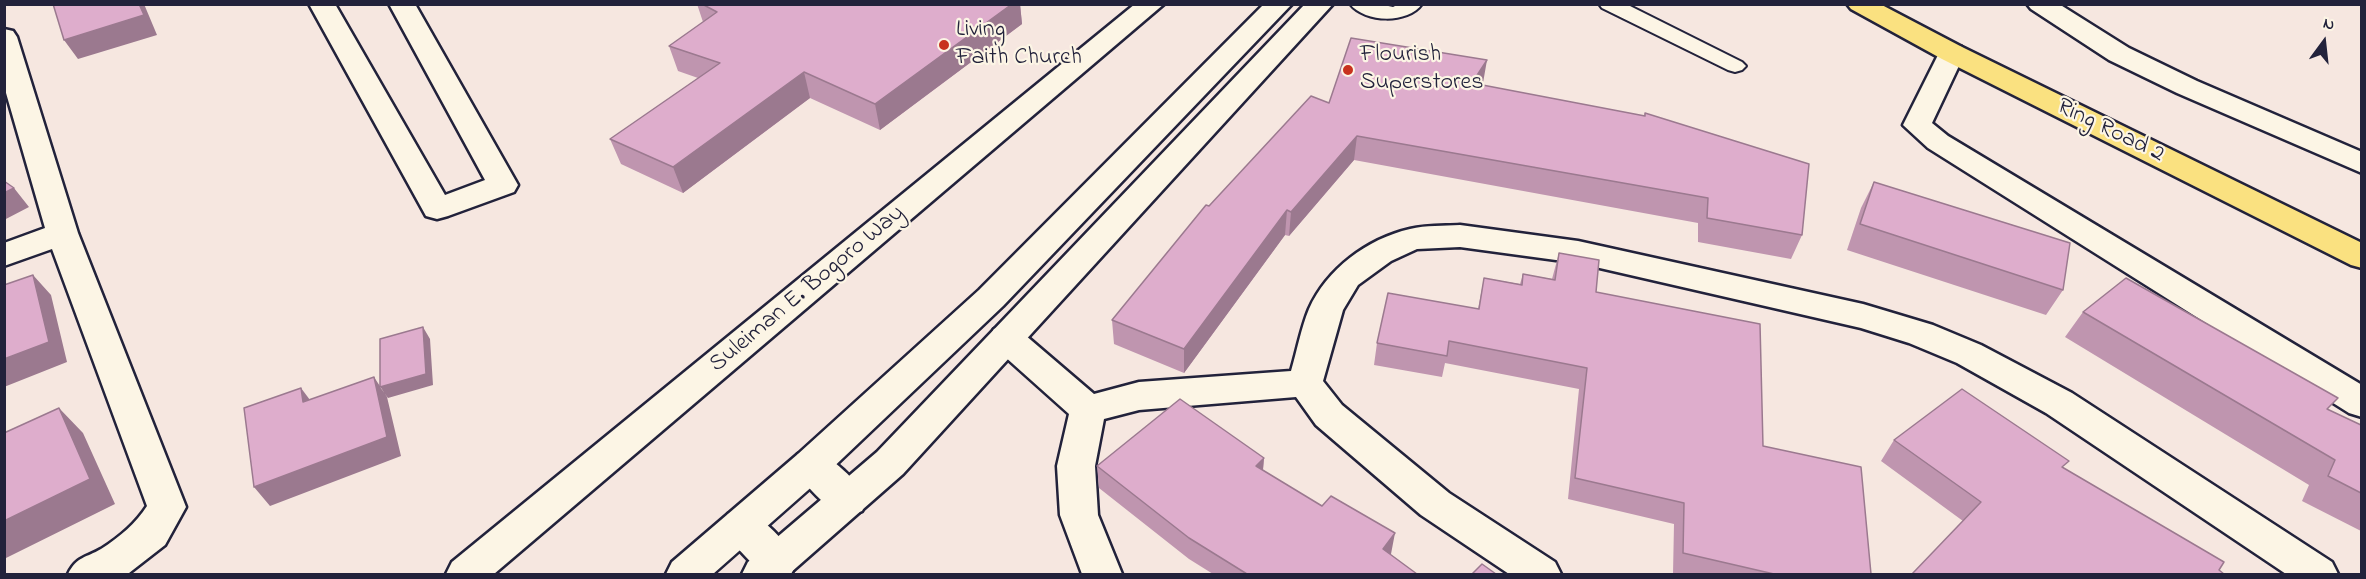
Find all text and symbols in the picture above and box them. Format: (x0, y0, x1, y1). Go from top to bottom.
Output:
north arrow (2294, 12, 2354, 72)
text: N (2320, 12, 2337, 38)
place label: Living Faith Church (956, 17, 1082, 73)
marker: Living Faith Church (937, 38, 951, 52)
place label: Flourish Superstores (1360, 42, 1483, 98)
marker: Flourish Superstores (1341, 63, 1355, 77)
street label: Ring Road 2 (2051, 94, 2169, 170)
street label: Suleiman E. Bogoro Way (705, 200, 911, 380)

